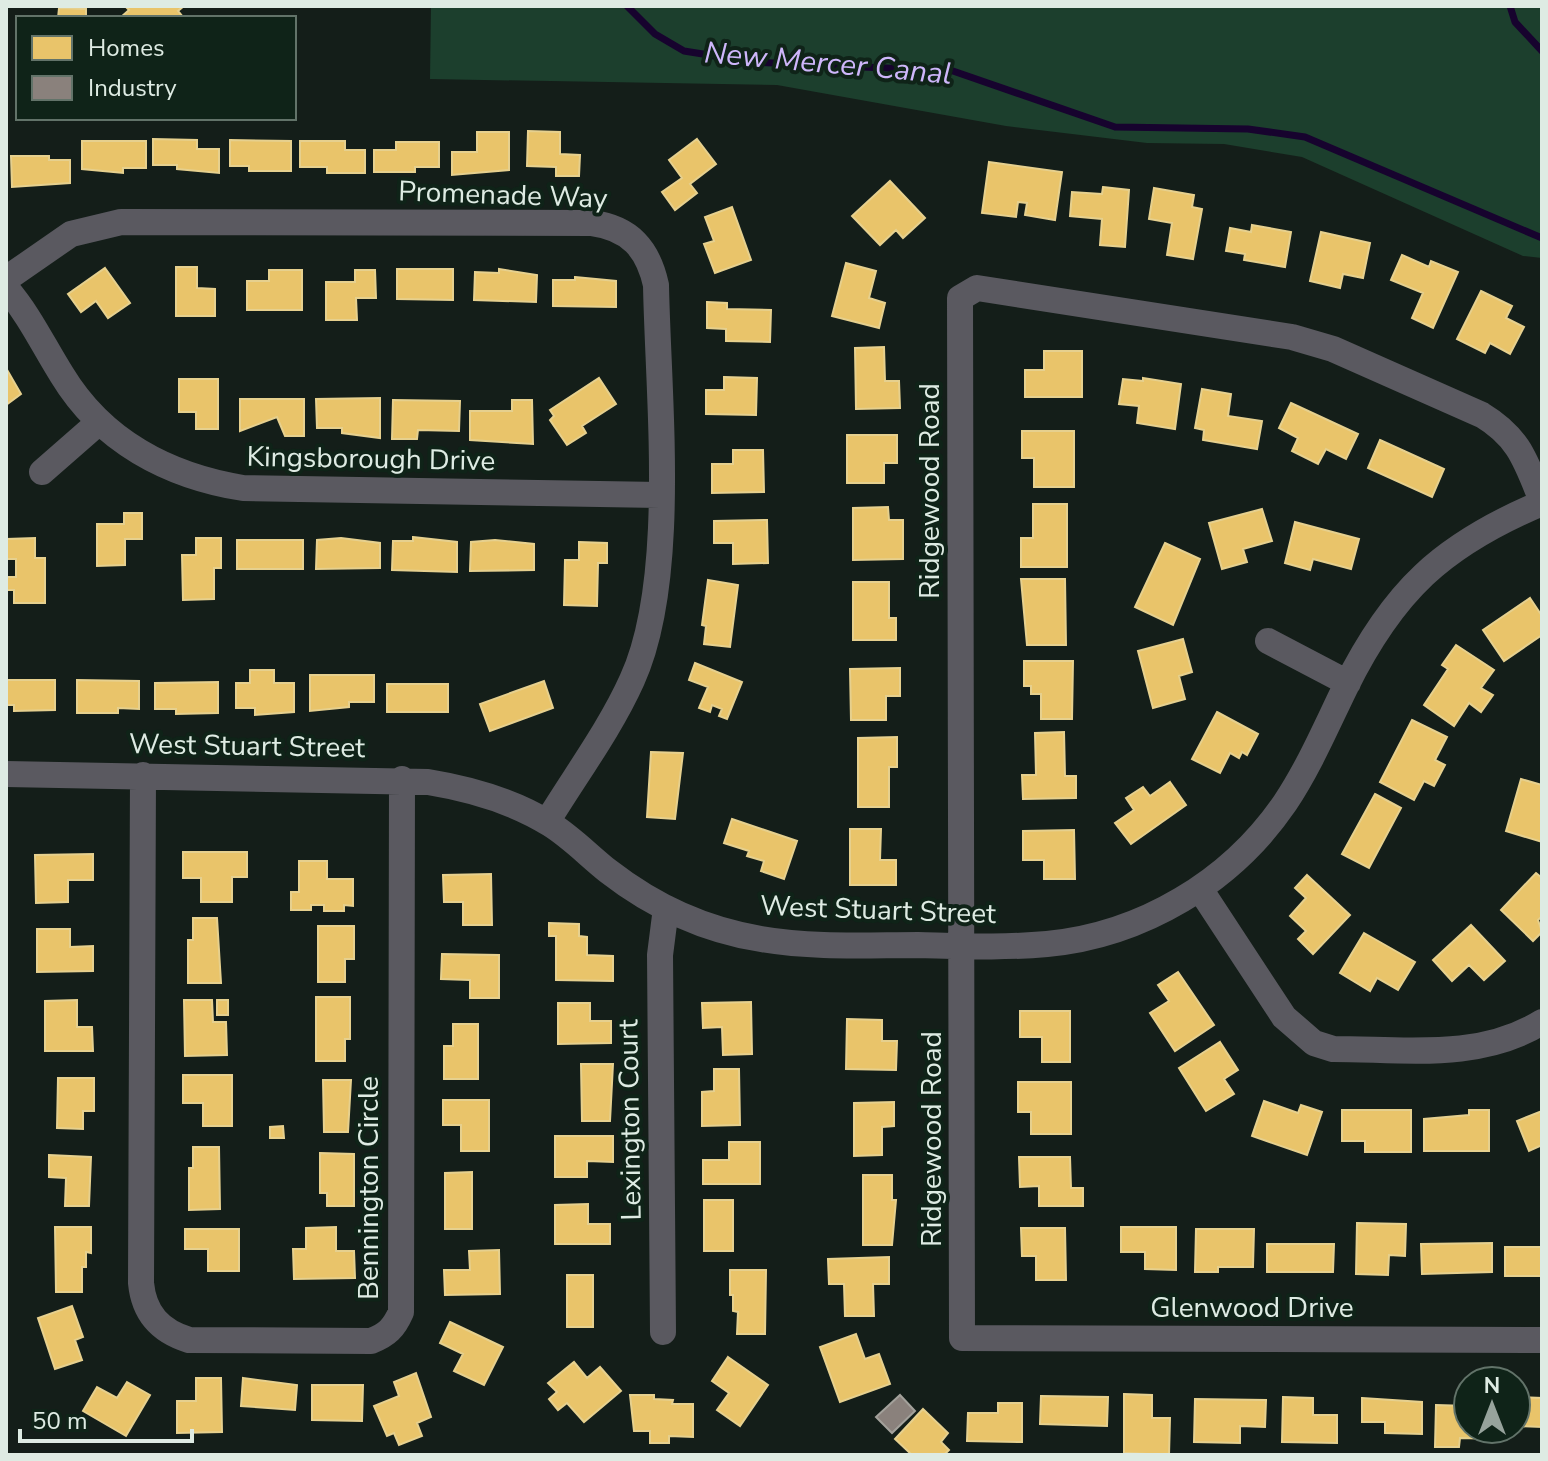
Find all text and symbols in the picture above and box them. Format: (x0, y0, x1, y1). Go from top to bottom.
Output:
legend (16, 16, 296, 120)
text: Homes (88, 32, 164, 64)
water label: New Mercer Canal (702, 32, 953, 95)
text: Industry (88, 72, 177, 104)
street label: Promenade Way (398, 172, 609, 218)
street label: Ridgewood Road (911, 383, 949, 599)
street label: Kingsborough Drive (246, 438, 496, 480)
street label: West Stuart Street (129, 725, 366, 767)
street label: West Stuart Street (759, 887, 997, 933)
street label: Lexington Court (609, 1019, 651, 1221)
street label: Ridgewood Road (913, 1031, 951, 1247)
street label: Bennington Circle (350, 1076, 388, 1300)
street label: Glenwood Drive (1150, 1289, 1354, 1327)
north arrow (1452, 1365, 1532, 1445)
text: N (1484, 1371, 1500, 1401)
scale bar (20, 1393, 192, 1443)
text: 50 m (32, 1405, 88, 1437)

